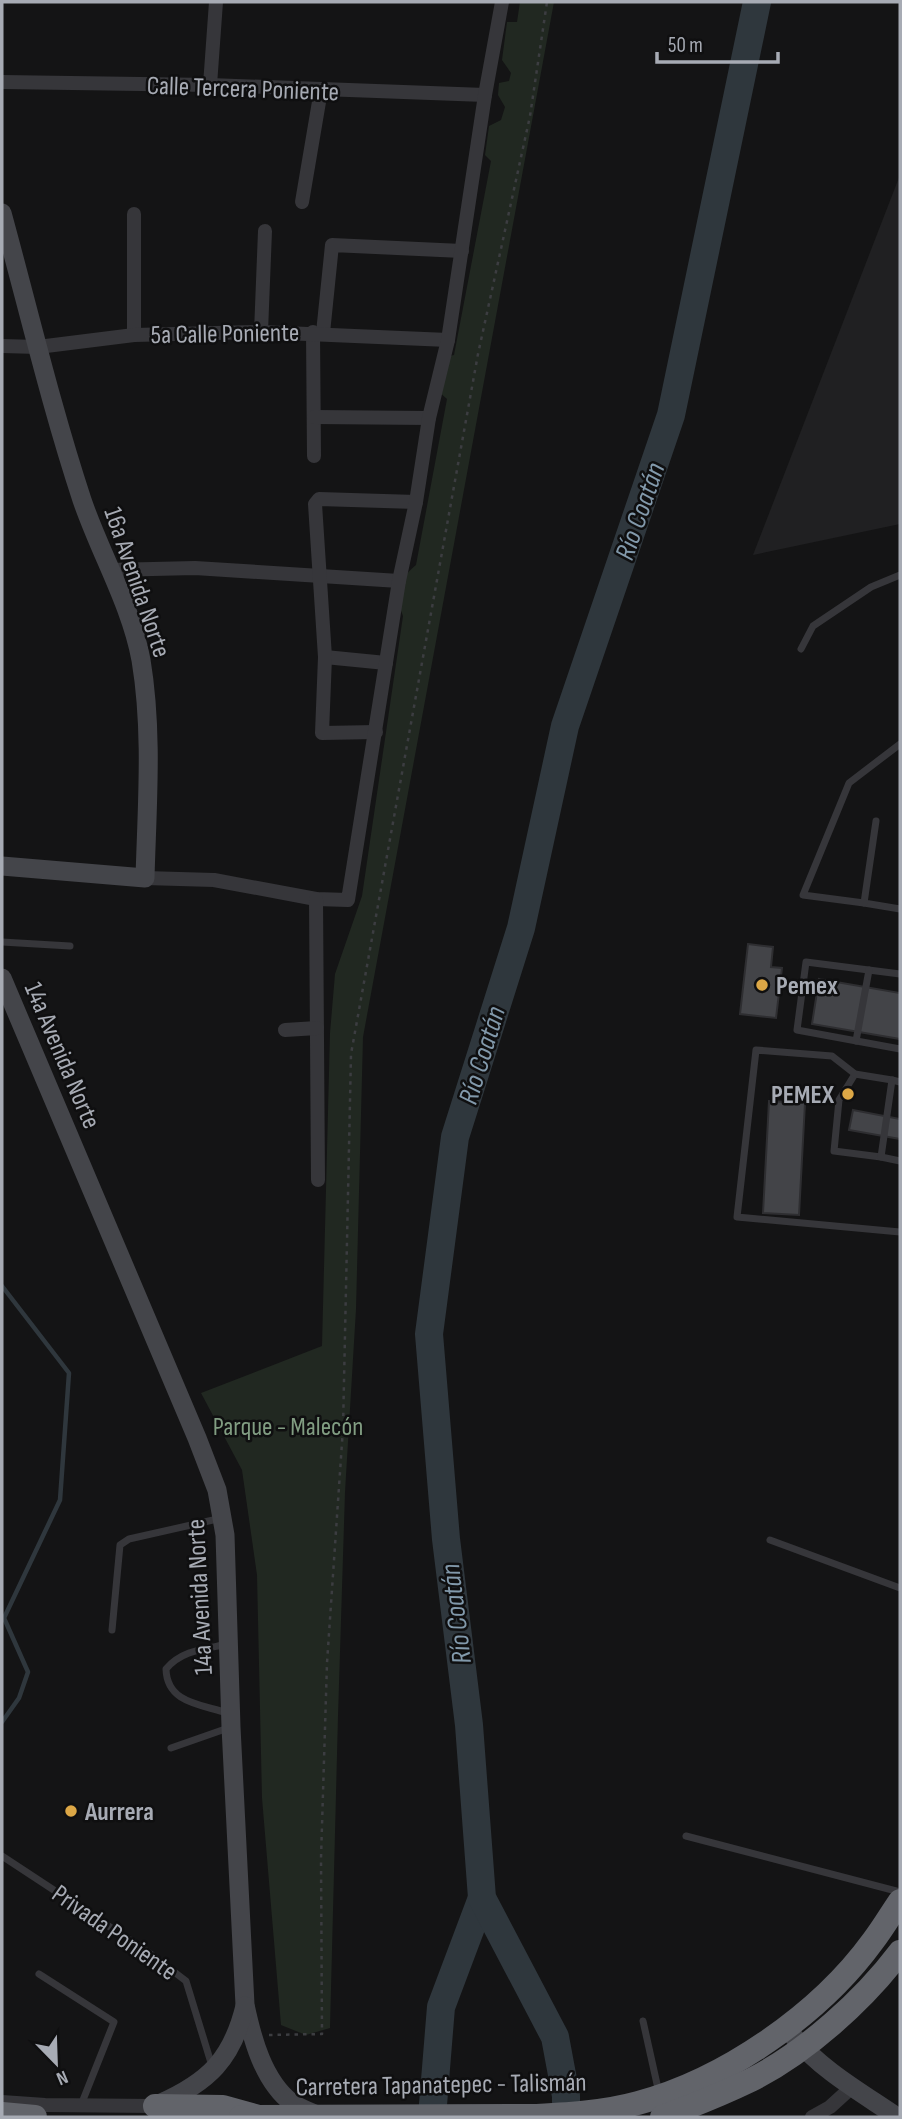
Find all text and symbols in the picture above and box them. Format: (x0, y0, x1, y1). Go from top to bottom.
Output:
scale bar (657, 21, 778, 65)
text: 50 m (668, 33, 703, 58)
street label: Calle Tercera Poniente (146, 71, 340, 108)
street label: 5a Calle Poniente (150, 318, 300, 351)
water label: Río Coatán (608, 458, 672, 564)
street label: 16a Avenida Norte (96, 503, 177, 662)
place label: Pemex (776, 971, 838, 1002)
marker: Pemex (754, 977, 770, 993)
street label: 14a Avenida Norte (17, 978, 106, 1134)
water label: Río Coatán (452, 1002, 513, 1108)
place label: PEMEX (771, 1080, 835, 1111)
marker: PEMEX (840, 1086, 856, 1102)
park label: Parque - Malecón (213, 1412, 363, 1443)
street label: 14a Avenida Norte (181, 1518, 220, 1676)
water label: Río Coatán (434, 1562, 479, 1666)
place label: Aurrera (84, 1797, 154, 1828)
marker: Aurrera (63, 1803, 79, 1819)
street label: Privada Poniente (46, 1879, 183, 1988)
north arrow (21, 2028, 91, 2098)
text: N (53, 2065, 71, 2090)
street label: Carretera Tapanatepec - Talismán (295, 2067, 587, 2104)

